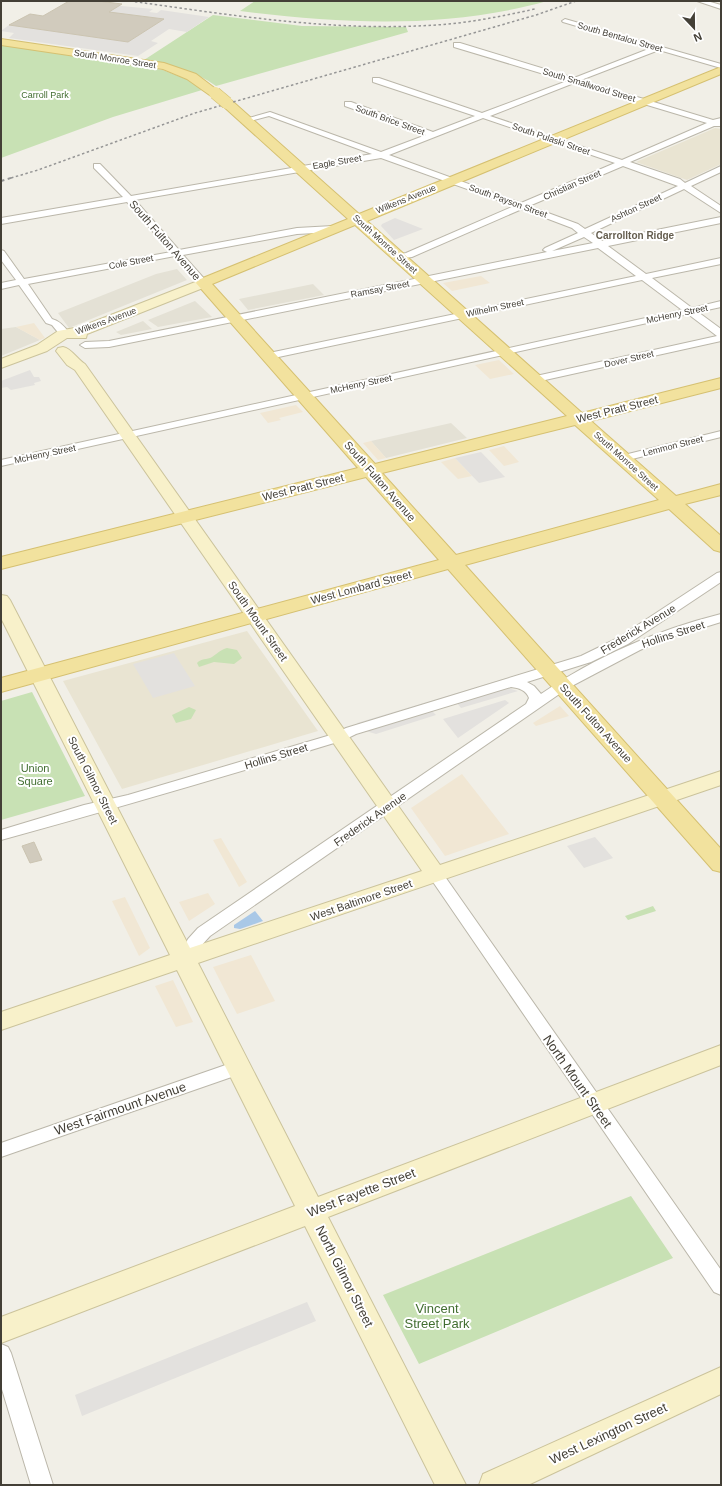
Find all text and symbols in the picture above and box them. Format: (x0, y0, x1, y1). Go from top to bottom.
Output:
north arrow (674, 8, 714, 48)
street label: South Bentalou Street (576, 20, 664, 54)
text: N (692, 30, 704, 44)
street label: South Monroe Street (73, 48, 157, 71)
street label: South Smallwood Street (541, 66, 637, 104)
park label: Carroll Park (21, 90, 69, 100)
street label: South Brice Street (354, 103, 426, 137)
street label: South Pulaski Street (511, 121, 592, 157)
street label: Eagle Street (312, 153, 363, 171)
street label: Christian Street (542, 168, 603, 202)
street label: Wilkens Avenue (375, 182, 437, 216)
street label: South Payson Street (467, 182, 549, 220)
street label: Ashton Street (609, 192, 663, 224)
street label: South Fulton Avenue (127, 198, 203, 282)
street label: South Monroe Street (351, 212, 420, 276)
district label: Carrollton Ridge (596, 230, 675, 241)
street label: Cole Street (108, 253, 155, 271)
street label: Ramsay Street (350, 278, 411, 300)
street label: Wilhelm Street (465, 297, 525, 319)
street label: McHenry Street (645, 303, 709, 325)
street label: Wilkens Avenue (74, 305, 138, 337)
street label: Dover Street (603, 348, 655, 370)
street label: McHenry Street (329, 373, 393, 395)
street label: West Pratt Street (575, 393, 659, 425)
street label: South Monroe Street (592, 429, 661, 493)
street label: Lemmon Street (642, 434, 705, 458)
street label: South Fulton Avenue (342, 439, 418, 523)
street label: McHenry Street (13, 443, 77, 465)
street label: West Pratt Street (261, 471, 345, 503)
street label: West Lombard Street (309, 568, 413, 606)
street label: South Mount Street (226, 579, 290, 663)
street label: Frederick Avenue (598, 602, 678, 656)
street label: Hollins Street (640, 618, 706, 650)
street label: South Fulton Avenue (557, 681, 635, 765)
street label: South Gilmor Street (66, 734, 120, 826)
street label: Hollins Street (243, 741, 309, 771)
park label: Union Square (17, 762, 53, 787)
street label: Frederick Avenue (332, 790, 408, 848)
street label: West Baltimore Street (309, 877, 413, 923)
street label: North Mount Street (540, 1032, 615, 1131)
street label: West Fairmount Avenue (52, 1079, 188, 1138)
street label: West Fayette Street (305, 1165, 418, 1220)
street label: North Gilmor Street (312, 1223, 377, 1330)
park label: Vincent Street Park (404, 1301, 470, 1331)
street label: West Lexington Street (547, 1400, 670, 1467)

